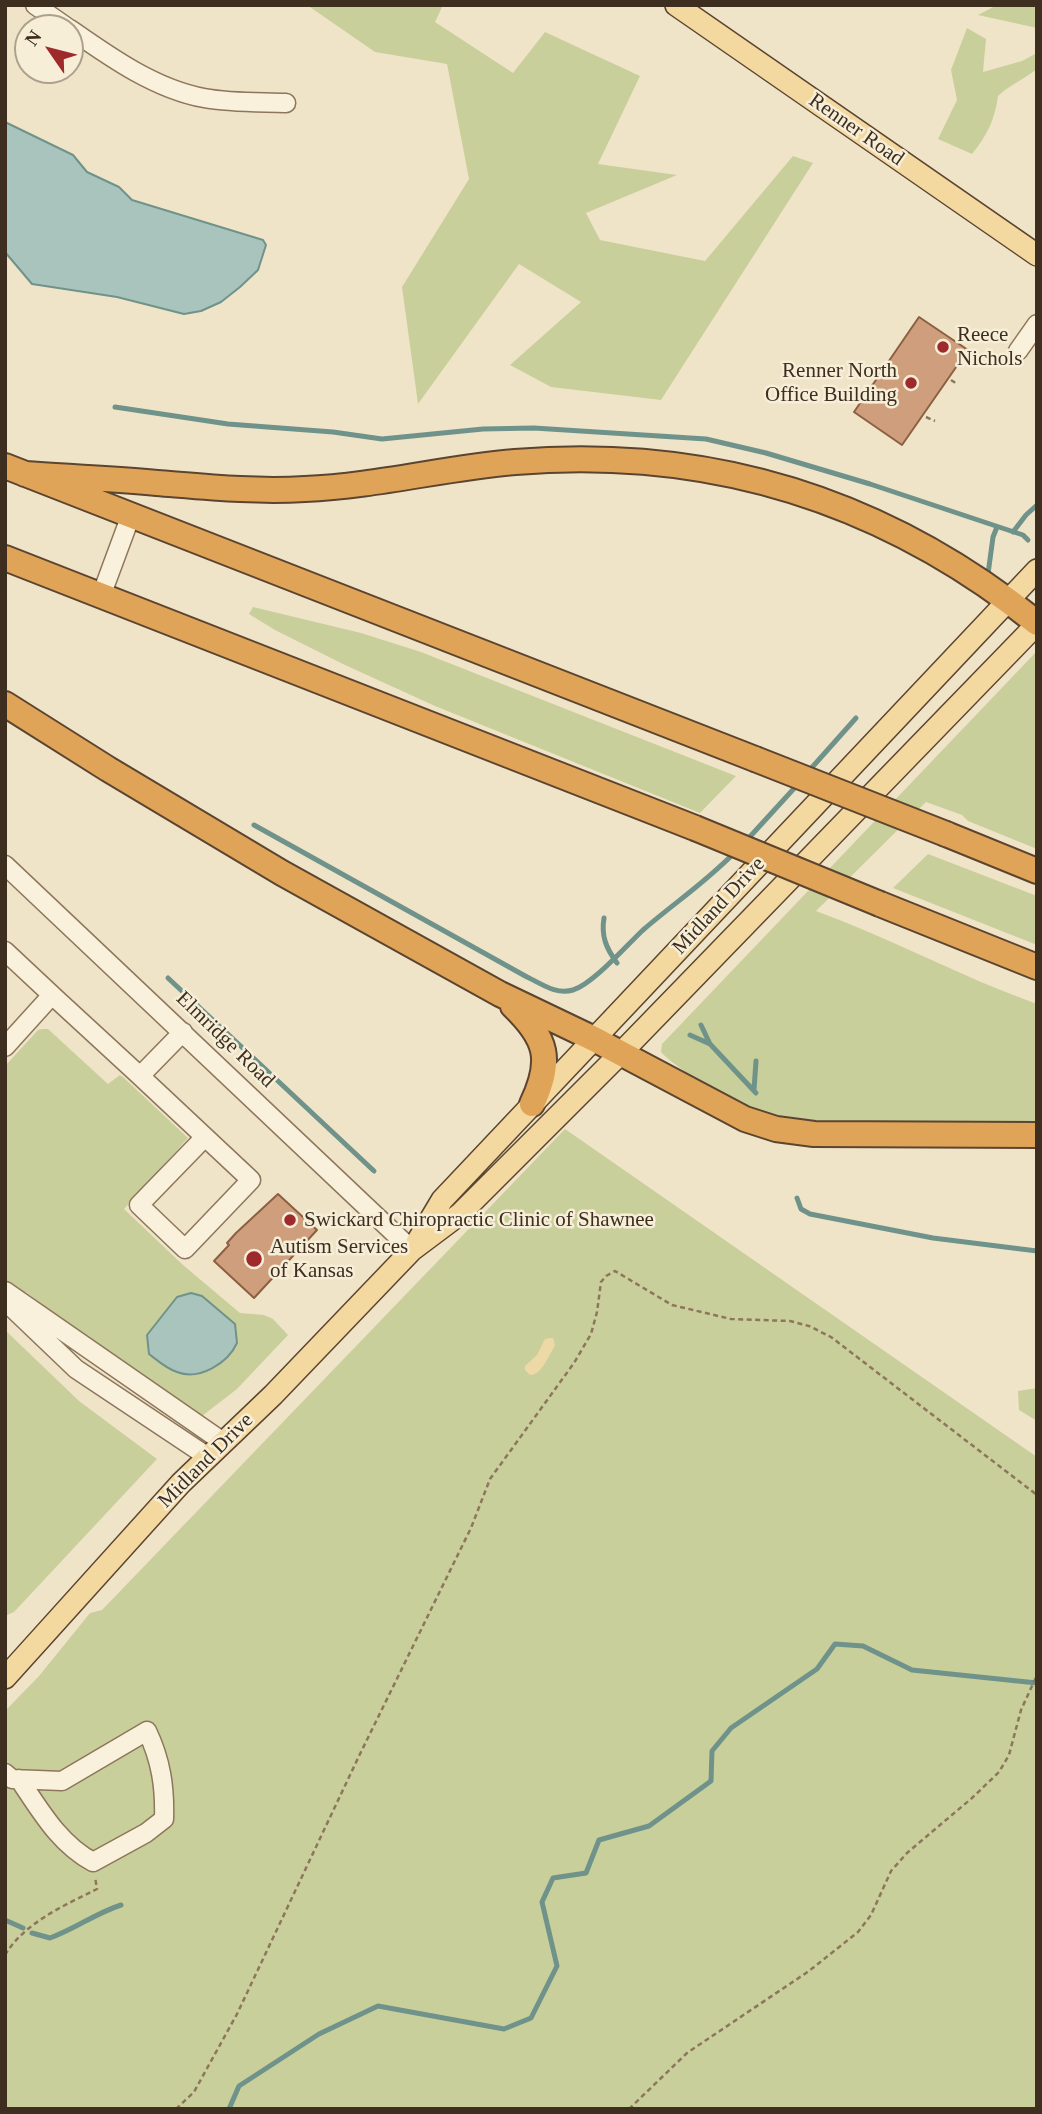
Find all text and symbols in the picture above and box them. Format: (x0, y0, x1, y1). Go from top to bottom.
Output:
north arrow (14, 14, 84, 84)
text: N (20, 26, 46, 49)
street label: Renner Road (804, 88, 908, 172)
place label: Reece Nichols (957, 322, 1022, 372)
marker: Reece Nichols (935, 339, 951, 355)
place label: Renner North Office Building (765, 358, 897, 408)
marker: Renner North Office Building (903, 375, 919, 391)
street label: Midland Drive (667, 852, 771, 960)
street label: Elmridge Road (170, 987, 280, 1093)
place label: Swickard Chiropractic Clinic of Shawnee (304, 1207, 654, 1233)
marker: Swickard Chiropractic Clinic of Shawnee (282, 1212, 298, 1228)
place label: Autism Services of Kansas (270, 1234, 408, 1284)
marker: Autism Services of Kansas (244, 1249, 264, 1269)
street label: Midland Drive (153, 1408, 259, 1514)

